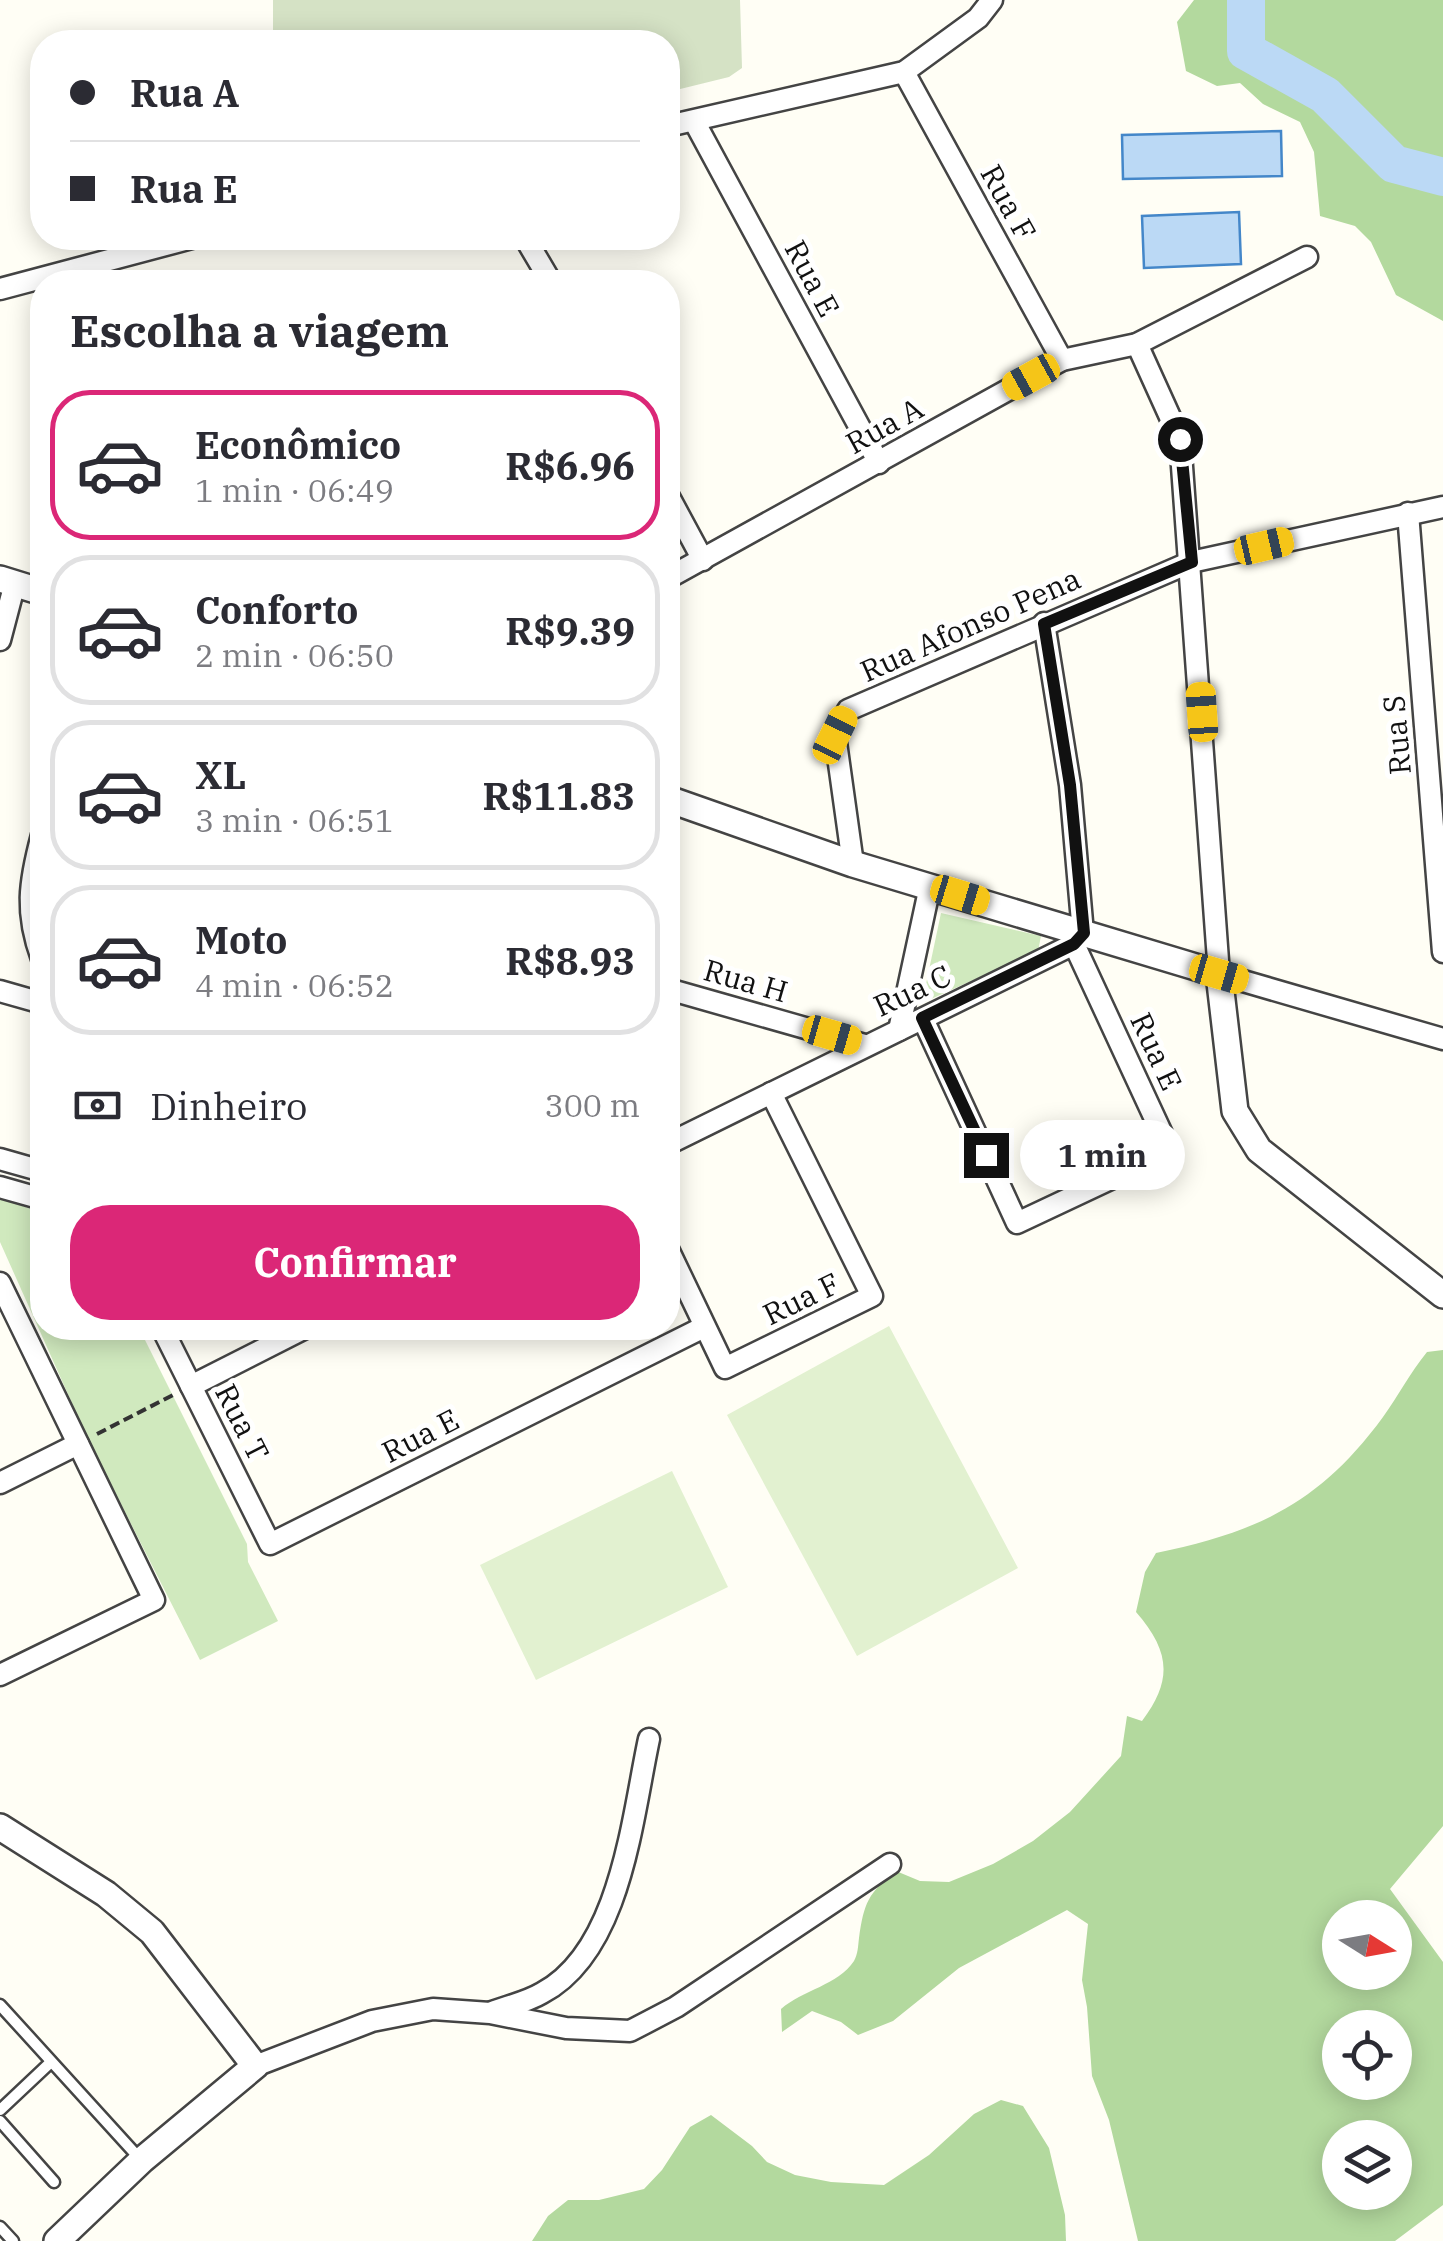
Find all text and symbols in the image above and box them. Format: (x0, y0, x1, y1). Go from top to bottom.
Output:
text: Rua A (130, 68, 239, 117)
street label: Rua F (972, 157, 1046, 247)
text: Rua E (130, 164, 238, 213)
street label: Rua E (777, 233, 849, 323)
text: Escolha a viagem (70, 301, 449, 359)
car (997, 349, 1065, 405)
street label: Rua A (838, 388, 930, 462)
route start (1158, 417, 1203, 462)
icon: car (75, 420, 165, 510)
text: Econômico (195, 420, 401, 469)
text: R$6.96 (505, 441, 635, 490)
text: 1 min · 06:49 (195, 469, 394, 511)
car (1231, 525, 1297, 567)
street label: Rua Afonso Pena (854, 558, 1086, 690)
icon: car (75, 585, 165, 675)
text: Conforto (195, 585, 358, 634)
text: R$9.39 (505, 606, 635, 655)
text: 2 min · 06:50 (195, 634, 394, 676)
car (1185, 681, 1219, 743)
street label: Rua S (1373, 694, 1419, 776)
car (808, 701, 862, 769)
icon: car (75, 750, 165, 840)
text: XL (195, 750, 246, 799)
text: R$11.83 (483, 771, 635, 820)
text: 3 min · 06:51 (195, 799, 394, 841)
car (927, 872, 993, 918)
icon: car (75, 915, 165, 1005)
text: Moto (195, 915, 287, 964)
text: R$8.93 (505, 936, 635, 985)
street label: Rua H (700, 949, 792, 1011)
car (1186, 951, 1252, 997)
street label: Rua C (867, 955, 957, 1025)
text: 4 min · 06:52 (195, 964, 394, 1006)
street label: Rua E (1122, 1006, 1192, 1096)
car (799, 1012, 865, 1058)
icon: cash (70, 1078, 125, 1133)
text: Dinheiro (150, 1081, 307, 1130)
text: 300 m (544, 1084, 640, 1126)
callout: 1 min (1021, 1120, 1186, 1190)
route end (964, 1133, 1009, 1178)
text: 1 min (1058, 1134, 1147, 1176)
button: Confirmar (70, 1205, 640, 1320)
street label: Rua F (756, 1263, 846, 1333)
street label: Rua T (207, 1377, 279, 1467)
street label: Rua E (375, 1399, 465, 1471)
north arrow (1322, 1900, 1412, 1990)
map controls (1322, 1900, 1412, 2210)
button: locate (1322, 2010, 1412, 2100)
button: layers (1322, 2120, 1412, 2210)

